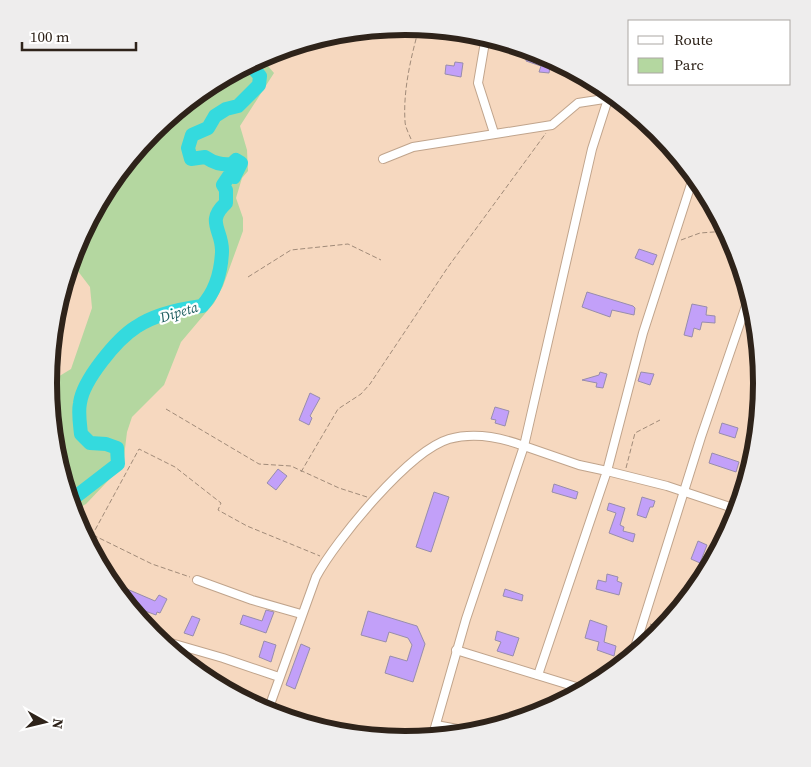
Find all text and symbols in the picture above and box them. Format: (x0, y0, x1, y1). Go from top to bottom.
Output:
scale bar (22, 20, 136, 52)
legend (628, 20, 791, 85)
text: 100 m (30, 26, 70, 47)
text: Route (674, 29, 713, 50)
text: Parc (674, 54, 704, 75)
water label: Dipeta (156, 297, 201, 328)
north arrow (20, 697, 70, 747)
text: N (47, 717, 68, 730)

